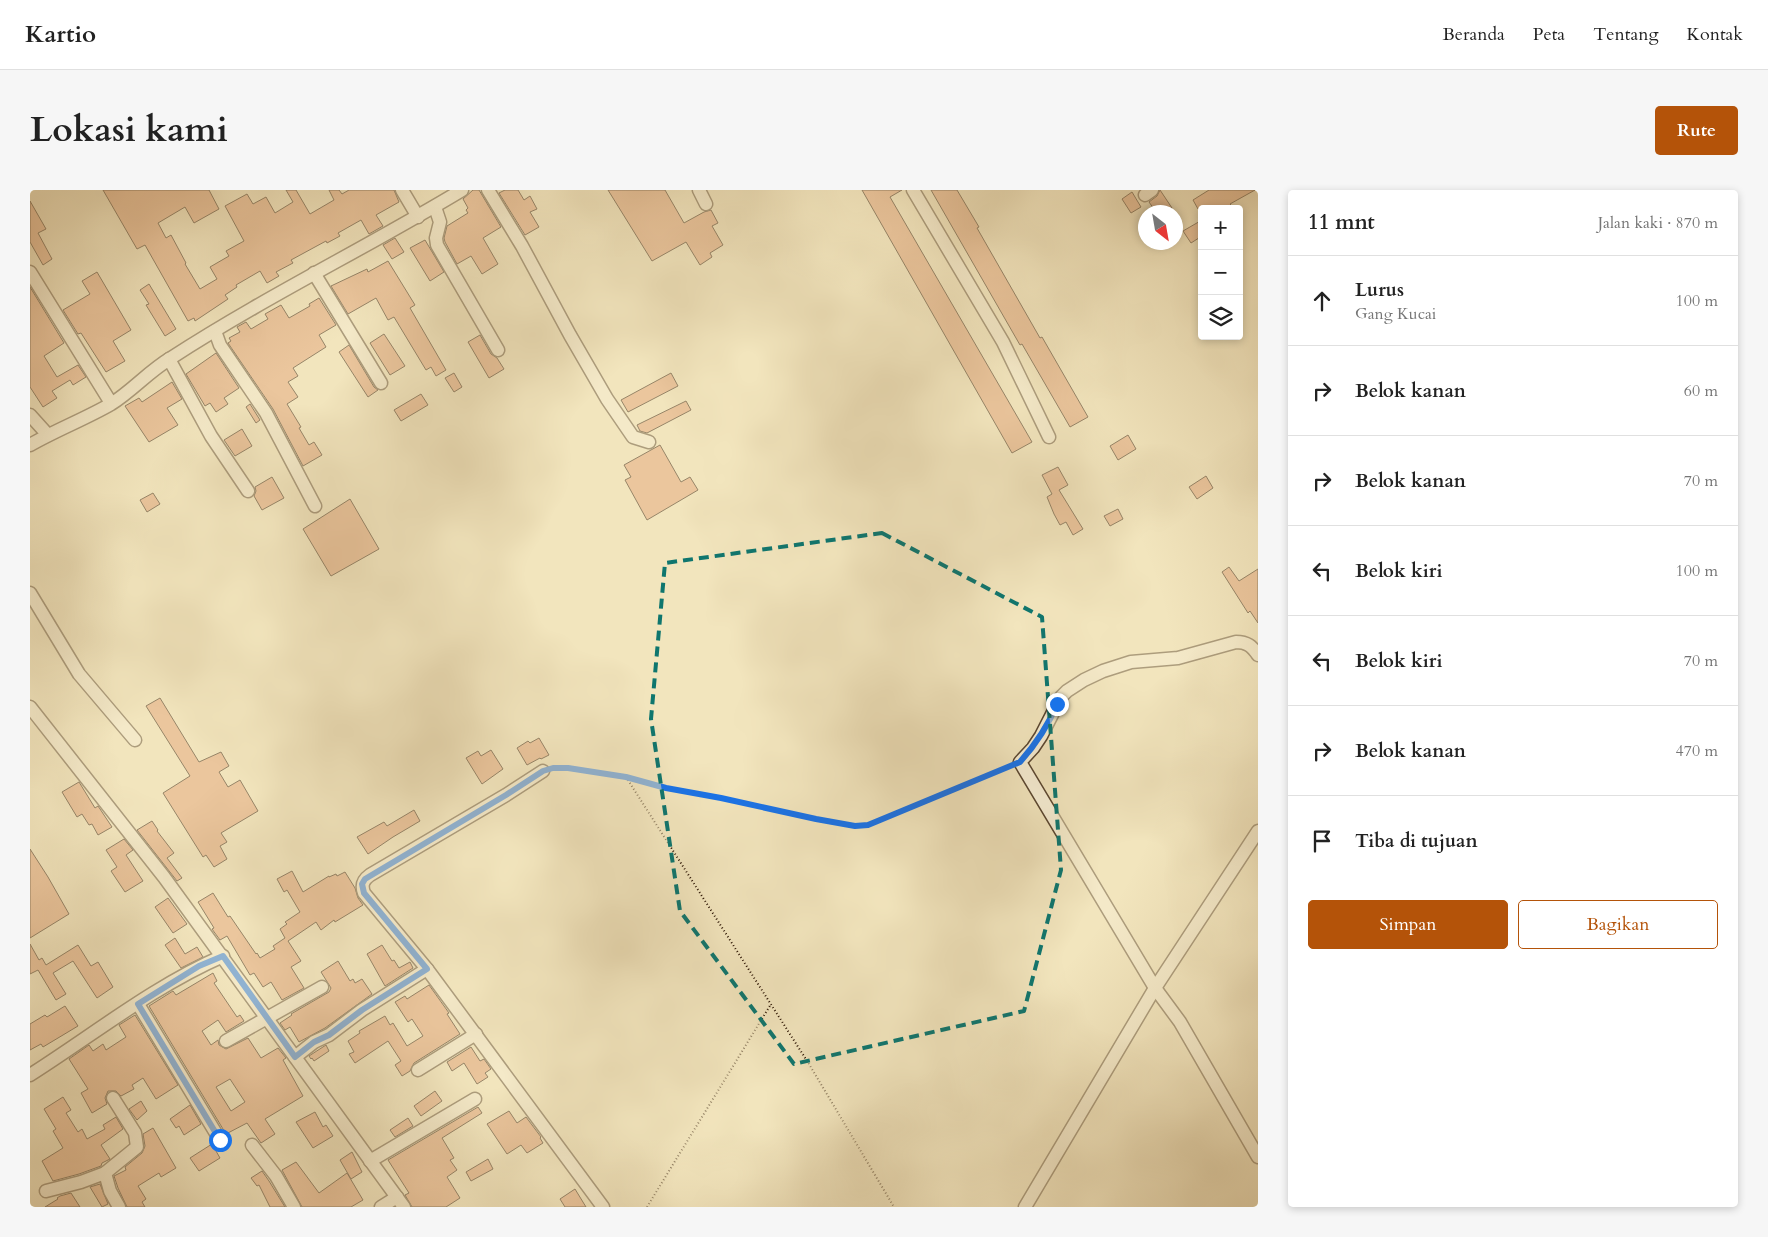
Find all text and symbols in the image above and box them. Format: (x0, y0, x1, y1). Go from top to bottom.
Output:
text: Kartio (25, 18, 96, 51)
text: Beranda (1443, 22, 1505, 47)
text: Peta (1533, 22, 1565, 47)
text: Tentang (1593, 22, 1659, 47)
text: Kontak (1687, 22, 1743, 47)
text: Lokasi kami (30, 106, 228, 154)
button: Rute (1655, 106, 1738, 155)
north arrow (1138, 205, 1183, 250)
map controls (1198, 205, 1243, 340)
button: + (1198, 205, 1243, 250)
text: 11 mnt (1308, 208, 1375, 237)
text: Jalan kaki · 870 m (1598, 212, 1718, 234)
button: − (1198, 250, 1243, 295)
text: Lurus (1355, 277, 1404, 303)
icon: ahead (1308, 287, 1336, 315)
text: 100 m (1676, 290, 1718, 312)
button: layers (1198, 295, 1243, 340)
text: Gang Kucai (1355, 303, 1436, 325)
icon: right (1308, 377, 1336, 405)
text: Belok kanan (1355, 378, 1466, 404)
text: 60 m (1684, 380, 1718, 402)
icon: right (1308, 467, 1336, 495)
text: Belok kanan (1355, 468, 1466, 494)
text: 70 m (1684, 470, 1718, 492)
icon: left (1308, 557, 1336, 585)
text: Belok kiri (1355, 558, 1442, 584)
text: 100 m (1676, 560, 1718, 582)
icon: left (1308, 647, 1336, 675)
text: Belok kiri (1355, 648, 1442, 674)
text: 70 m (1684, 650, 1718, 672)
route end (1046, 693, 1069, 716)
icon: right (1308, 737, 1336, 765)
text: Belok kanan (1355, 738, 1466, 764)
text: 470 m (1676, 740, 1718, 762)
icon: arrive (1308, 827, 1336, 855)
text: Tiba di tujuan (1355, 828, 1478, 854)
button: Simpan (1308, 900, 1508, 949)
button: Bagikan (1518, 900, 1718, 949)
route start (209, 1129, 232, 1152)

